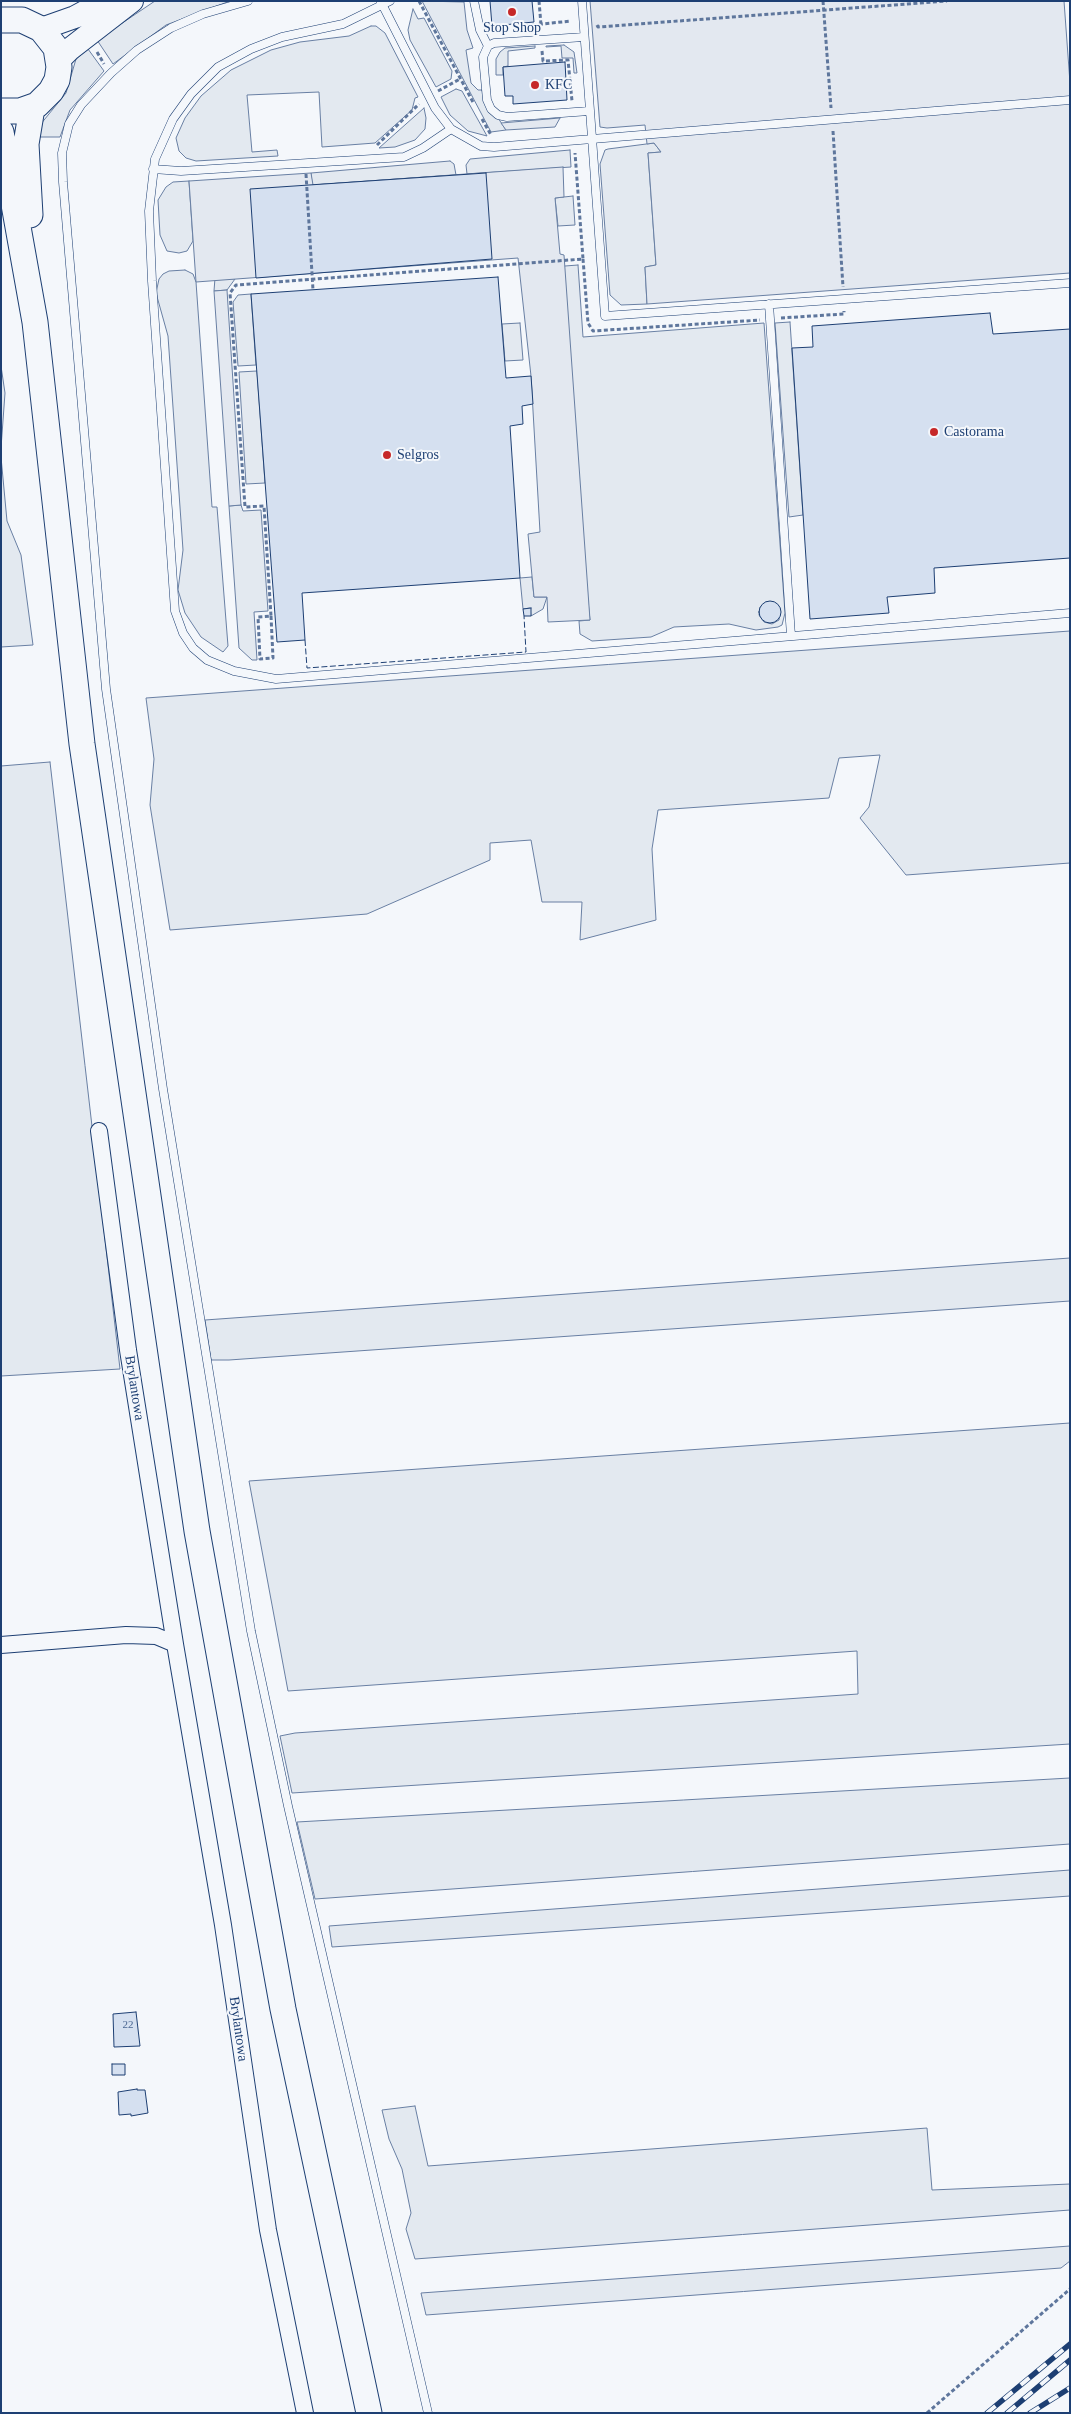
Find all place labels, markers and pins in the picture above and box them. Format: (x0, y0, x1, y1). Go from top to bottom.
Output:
marker: Stop Shop (506, 6, 518, 18)
place label: Stop Shop (483, 20, 541, 36)
place label: KFC (545, 77, 572, 93)
marker: KFC (529, 79, 541, 91)
place label: Castorama (944, 424, 1004, 440)
marker: Castorama (928, 426, 940, 438)
place label: Selgros (397, 447, 439, 463)
marker: Selgros (381, 449, 393, 461)

